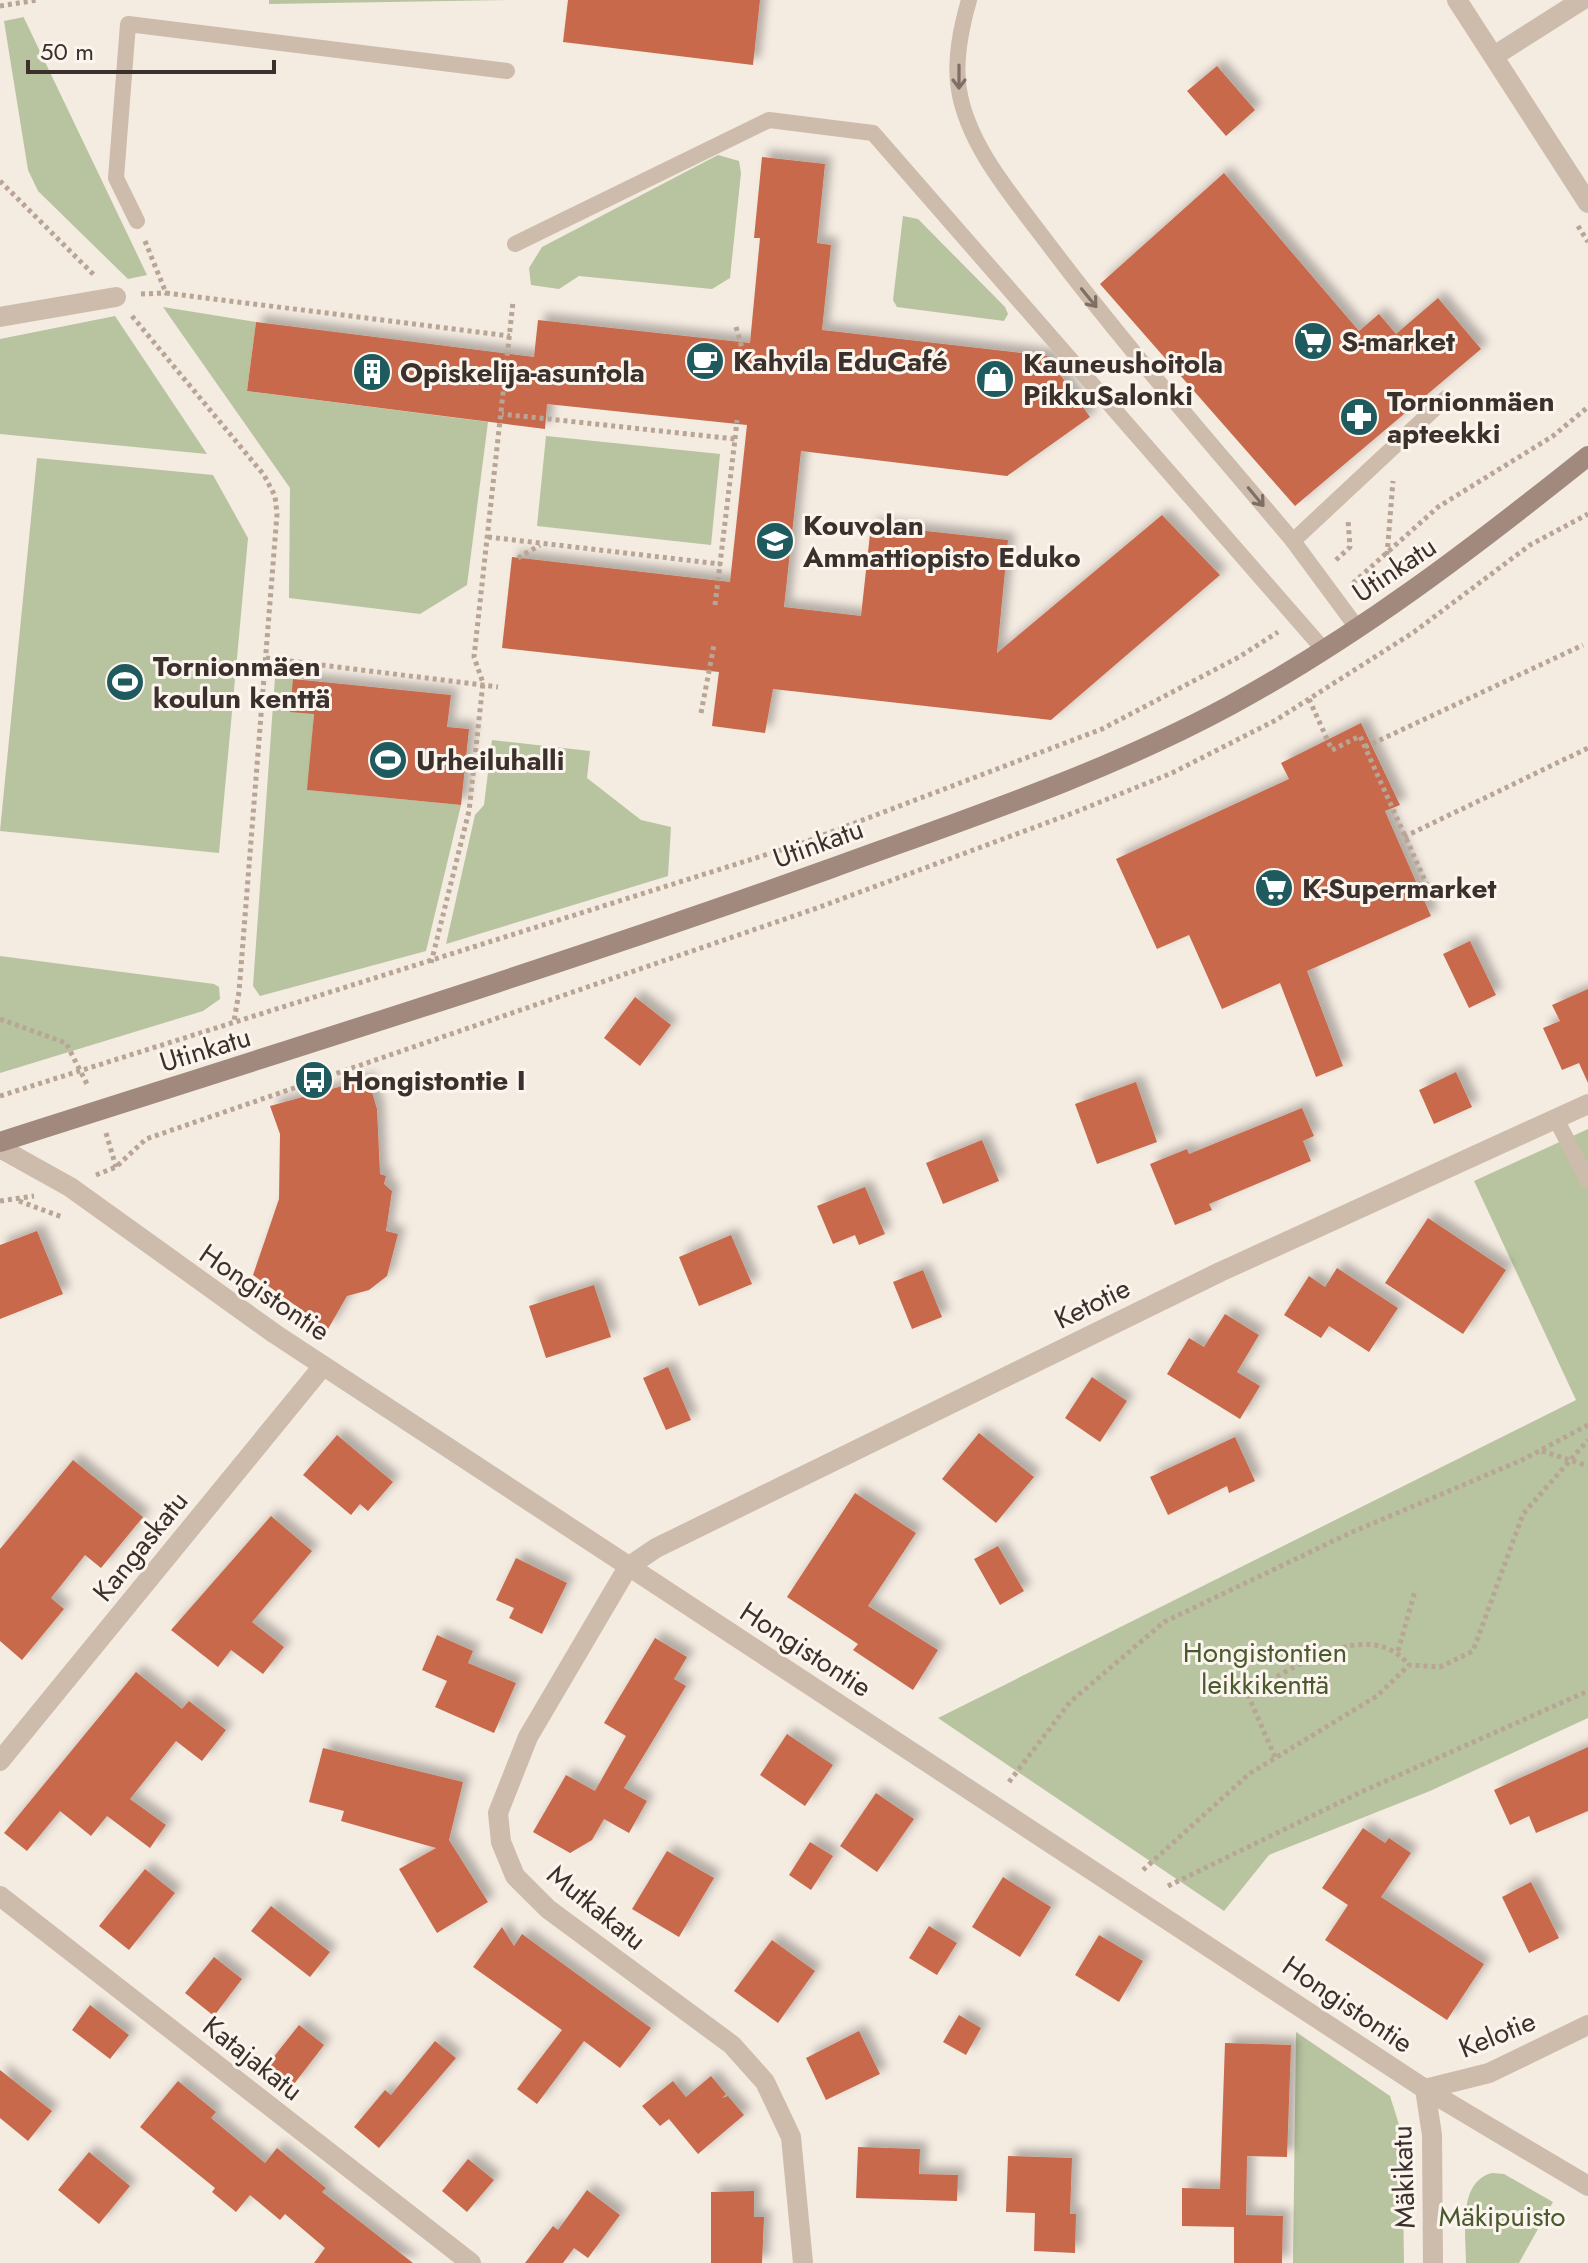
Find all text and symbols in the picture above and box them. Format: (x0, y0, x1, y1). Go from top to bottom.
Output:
scale bar (28, 24, 274, 74)
text: 50 m (40, 34, 94, 69)
one-way arrow (951, 63, 967, 90)
one-way arrow (1080, 287, 1098, 308)
supermarket icon: S-market (1292, 320, 1334, 362)
place label: S-market (1341, 321, 1455, 362)
cafe icon: Kahvila EduCafé (684, 340, 726, 382)
place label: Kahvila EduCafé (733, 341, 948, 382)
place label: Kauneushoitola PikkuSalonki (1023, 343, 1223, 416)
building icon: Opiskelija-asuntola (351, 351, 393, 393)
place label: Opiskelija-asuntola (400, 352, 645, 393)
shop icon: Kauneushoitola PikkuSalonki (974, 358, 1016, 400)
place label: Tornionmäen apteekki (1387, 381, 1555, 454)
pharmacy icon: Tornionmäen apteekki (1338, 396, 1380, 438)
one-way arrow (1247, 486, 1265, 507)
place label: Kouvolan Ammattiopisto Eduko (802, 505, 1081, 578)
school or university icon: Kouvolan Ammattiopisto Eduko (754, 520, 796, 562)
street label: Utinkatu (1344, 526, 1444, 613)
place label: Tornionmäen koulun kenttä (153, 646, 330, 719)
sports icon: Tornionmäen koulun kenttä (104, 661, 146, 703)
sports icon: Urheiluhalli (367, 739, 409, 781)
place label: Urheiluhalli (416, 740, 564, 781)
street label: Utinkatu (767, 808, 869, 879)
supermarket icon: K-Supermarket (1253, 867, 1295, 909)
place label: K-Supermarket (1302, 868, 1497, 909)
street label: Utinkatu (154, 1016, 256, 1083)
bus stop icon: Hongistontie I (293, 1059, 335, 1101)
place label: Hongistontie I (342, 1060, 526, 1101)
street label: Hongistontie (191, 1234, 338, 1351)
street label: Ketotie (1047, 1268, 1137, 1339)
street label: Kangaskatu (83, 1482, 198, 1610)
street label: Hongistontie (732, 1591, 880, 1707)
park label: Hongistontien leikkikenttä (1183, 1632, 1347, 1705)
street label: Mutkakatu (538, 1855, 655, 1960)
street label: Hongistontie (1274, 1946, 1421, 2063)
street label: Kelotie (1453, 2001, 1542, 2068)
street label: Katajakatu (194, 2006, 311, 2111)
street label: Mäkikatu (1381, 2125, 1426, 2229)
park label: Mäkipuisto (1438, 2196, 1566, 2237)

